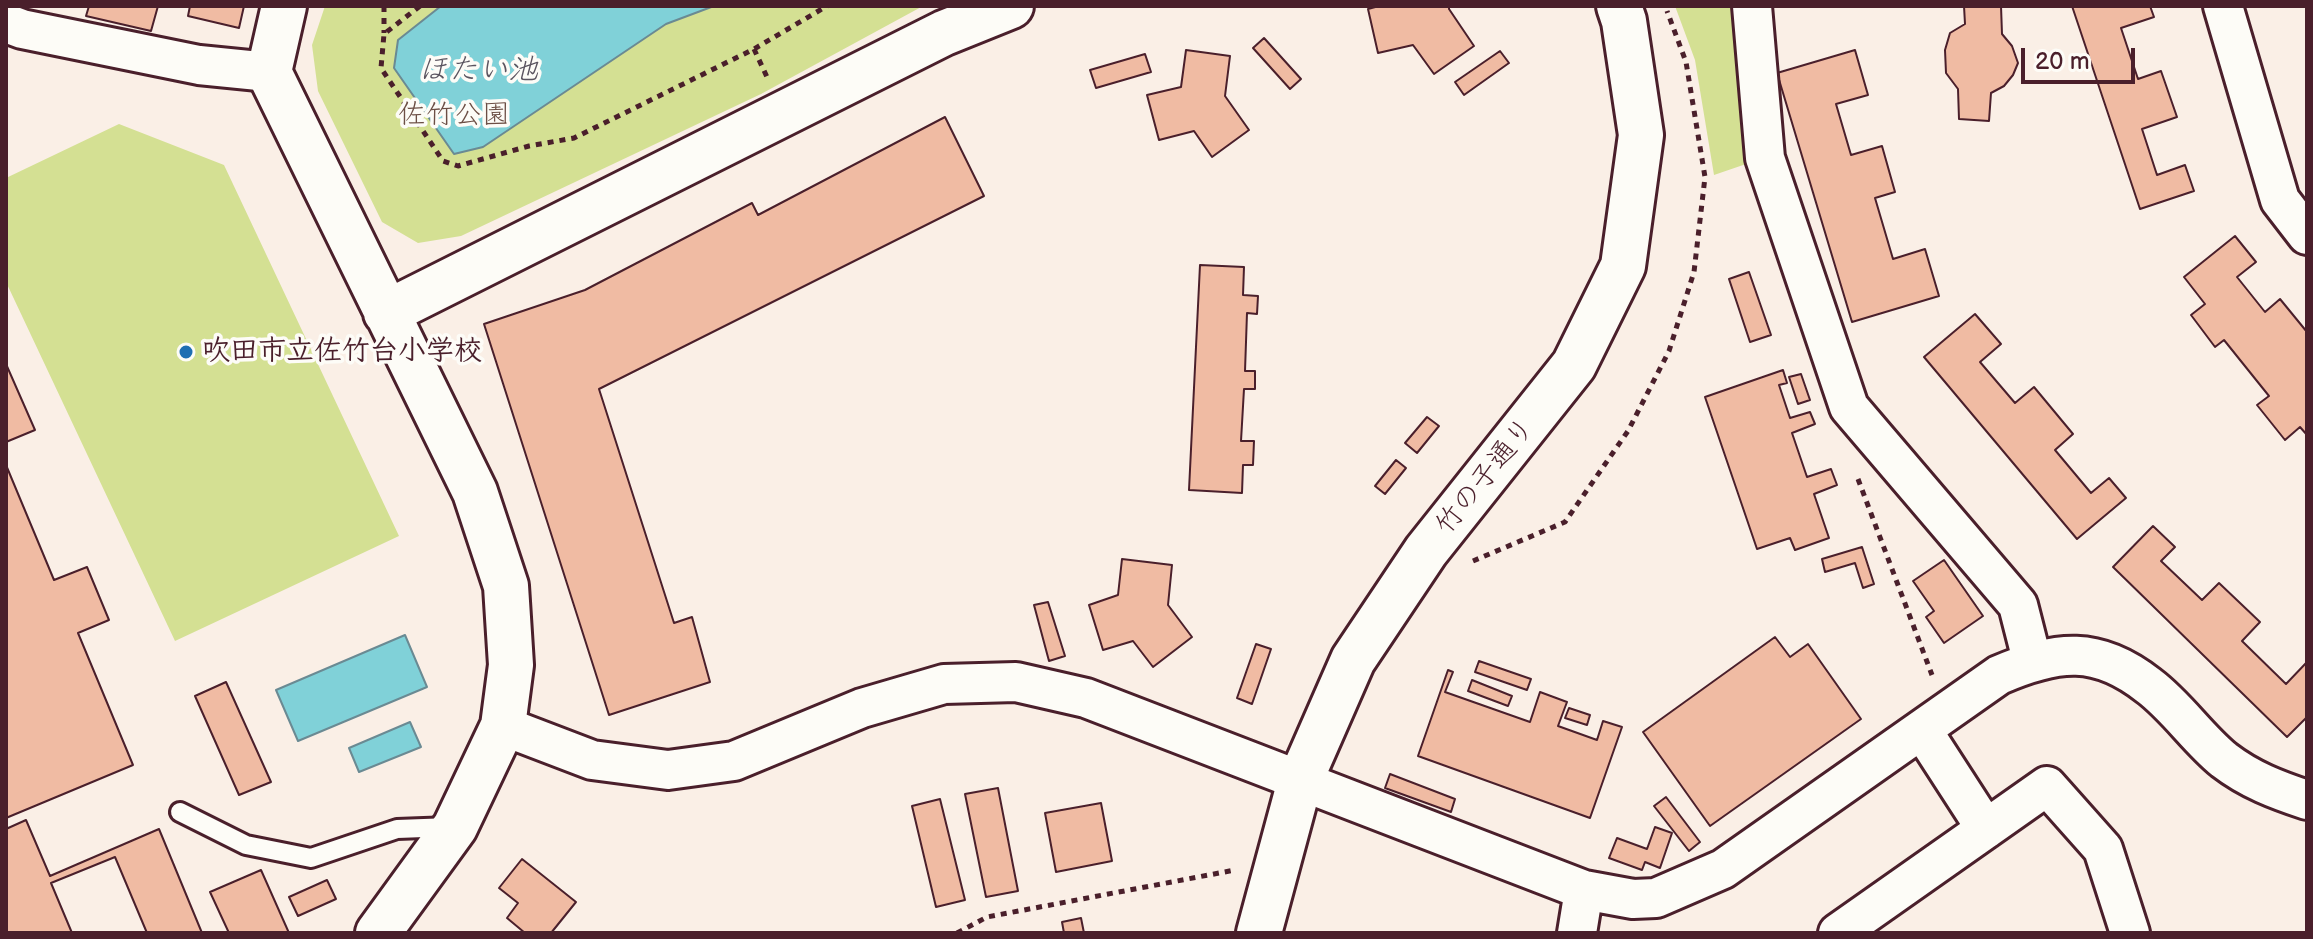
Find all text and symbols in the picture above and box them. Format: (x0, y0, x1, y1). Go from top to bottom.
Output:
scale bar (2025, 32, 2139, 82)
text: 20 m (2035, 47, 2090, 76)
water label: ほたい池 (418, 53, 538, 89)
park label: 佐竹公園 (398, 99, 510, 133)
place label: 吹田市立佐竹台小学校 (202, 335, 482, 369)
marker: 吹田市立佐竹台小学校 (177, 343, 195, 361)
street label: 竹の子通り (1429, 412, 1543, 542)

